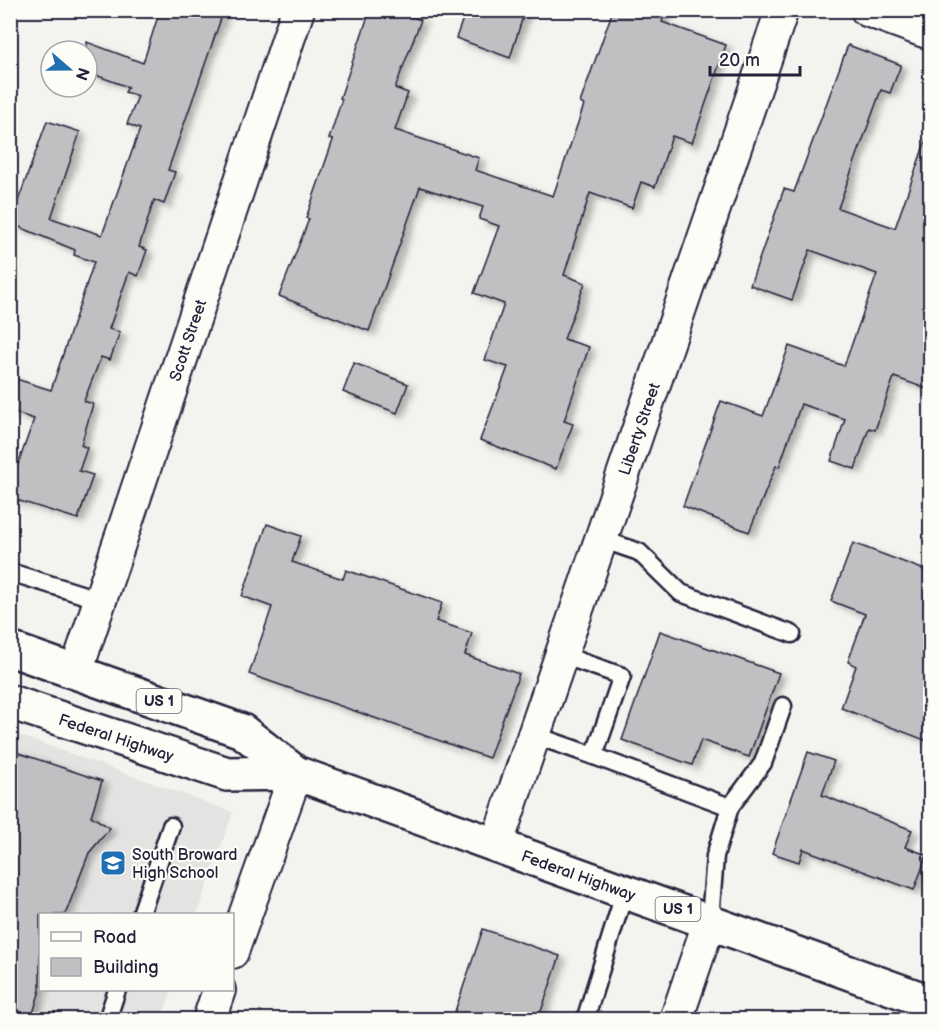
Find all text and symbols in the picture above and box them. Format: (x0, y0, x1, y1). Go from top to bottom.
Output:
north arrow (39, 39, 99, 99)
scale bar (710, 39, 800, 77)
text: 20 m (719, 50, 760, 71)
text: N (71, 65, 93, 83)
street label: Scott Street (166, 297, 211, 384)
street label: Liberty Street (616, 380, 665, 478)
road number: US 1 (136, 689, 182, 713)
street label: Federal Highway (56, 711, 177, 767)
place label: South Broward High School (132, 846, 237, 883)
street label: Federal Highway (518, 847, 639, 906)
school or university icon: South Broward High School (98, 848, 128, 878)
road number: US 1 (656, 897, 700, 921)
legend (39, 913, 234, 991)
text: Road (93, 927, 137, 948)
text: Building (93, 957, 159, 978)

